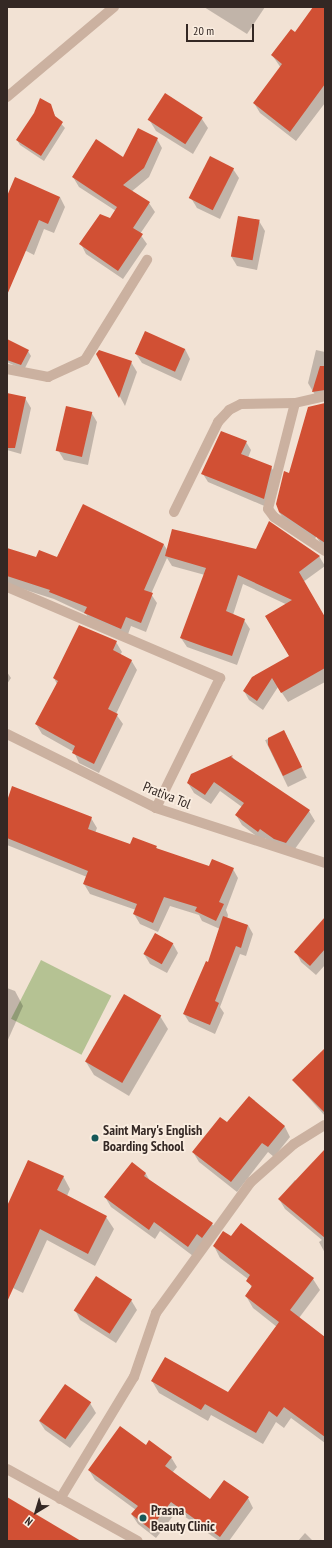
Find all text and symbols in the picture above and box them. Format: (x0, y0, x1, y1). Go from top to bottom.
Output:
scale bar (188, 16, 256, 42)
text: 20 m (193, 23, 214, 38)
street label: Prativa Tol (140, 778, 194, 812)
place label: Saint Mary's English Boarding School (103, 1122, 202, 1154)
marker: Saint Mary's English Boarding School (90, 1133, 100, 1143)
north arrow (16, 1492, 56, 1532)
place label: Prasna Beauty Clinic (151, 1502, 215, 1534)
marker: Prasna Beauty Clinic (138, 1513, 148, 1523)
text: N (22, 1514, 35, 1529)

